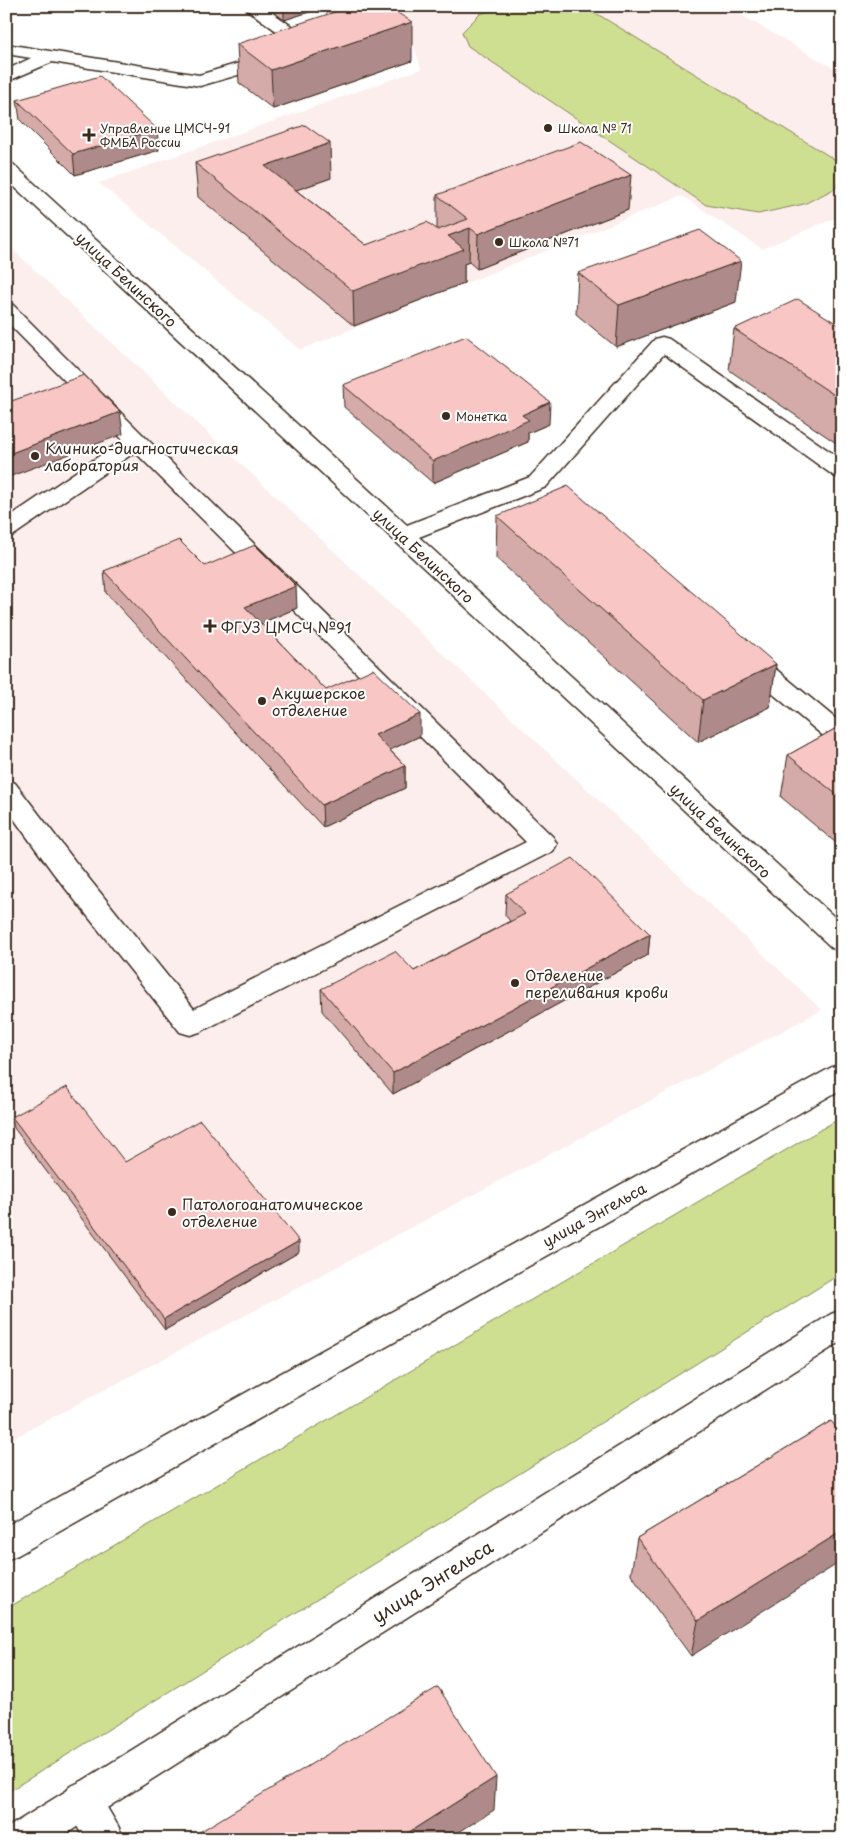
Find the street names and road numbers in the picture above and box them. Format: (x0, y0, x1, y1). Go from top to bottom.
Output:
street label: улица Белинского (71, 226, 183, 332)
street label: улица Белинского (368, 502, 480, 608)
street label: улица Белинского (665, 777, 777, 883)
street label: улица Энгельса (538, 1176, 651, 1252)
street label: улица Энгельса (366, 1532, 499, 1629)

